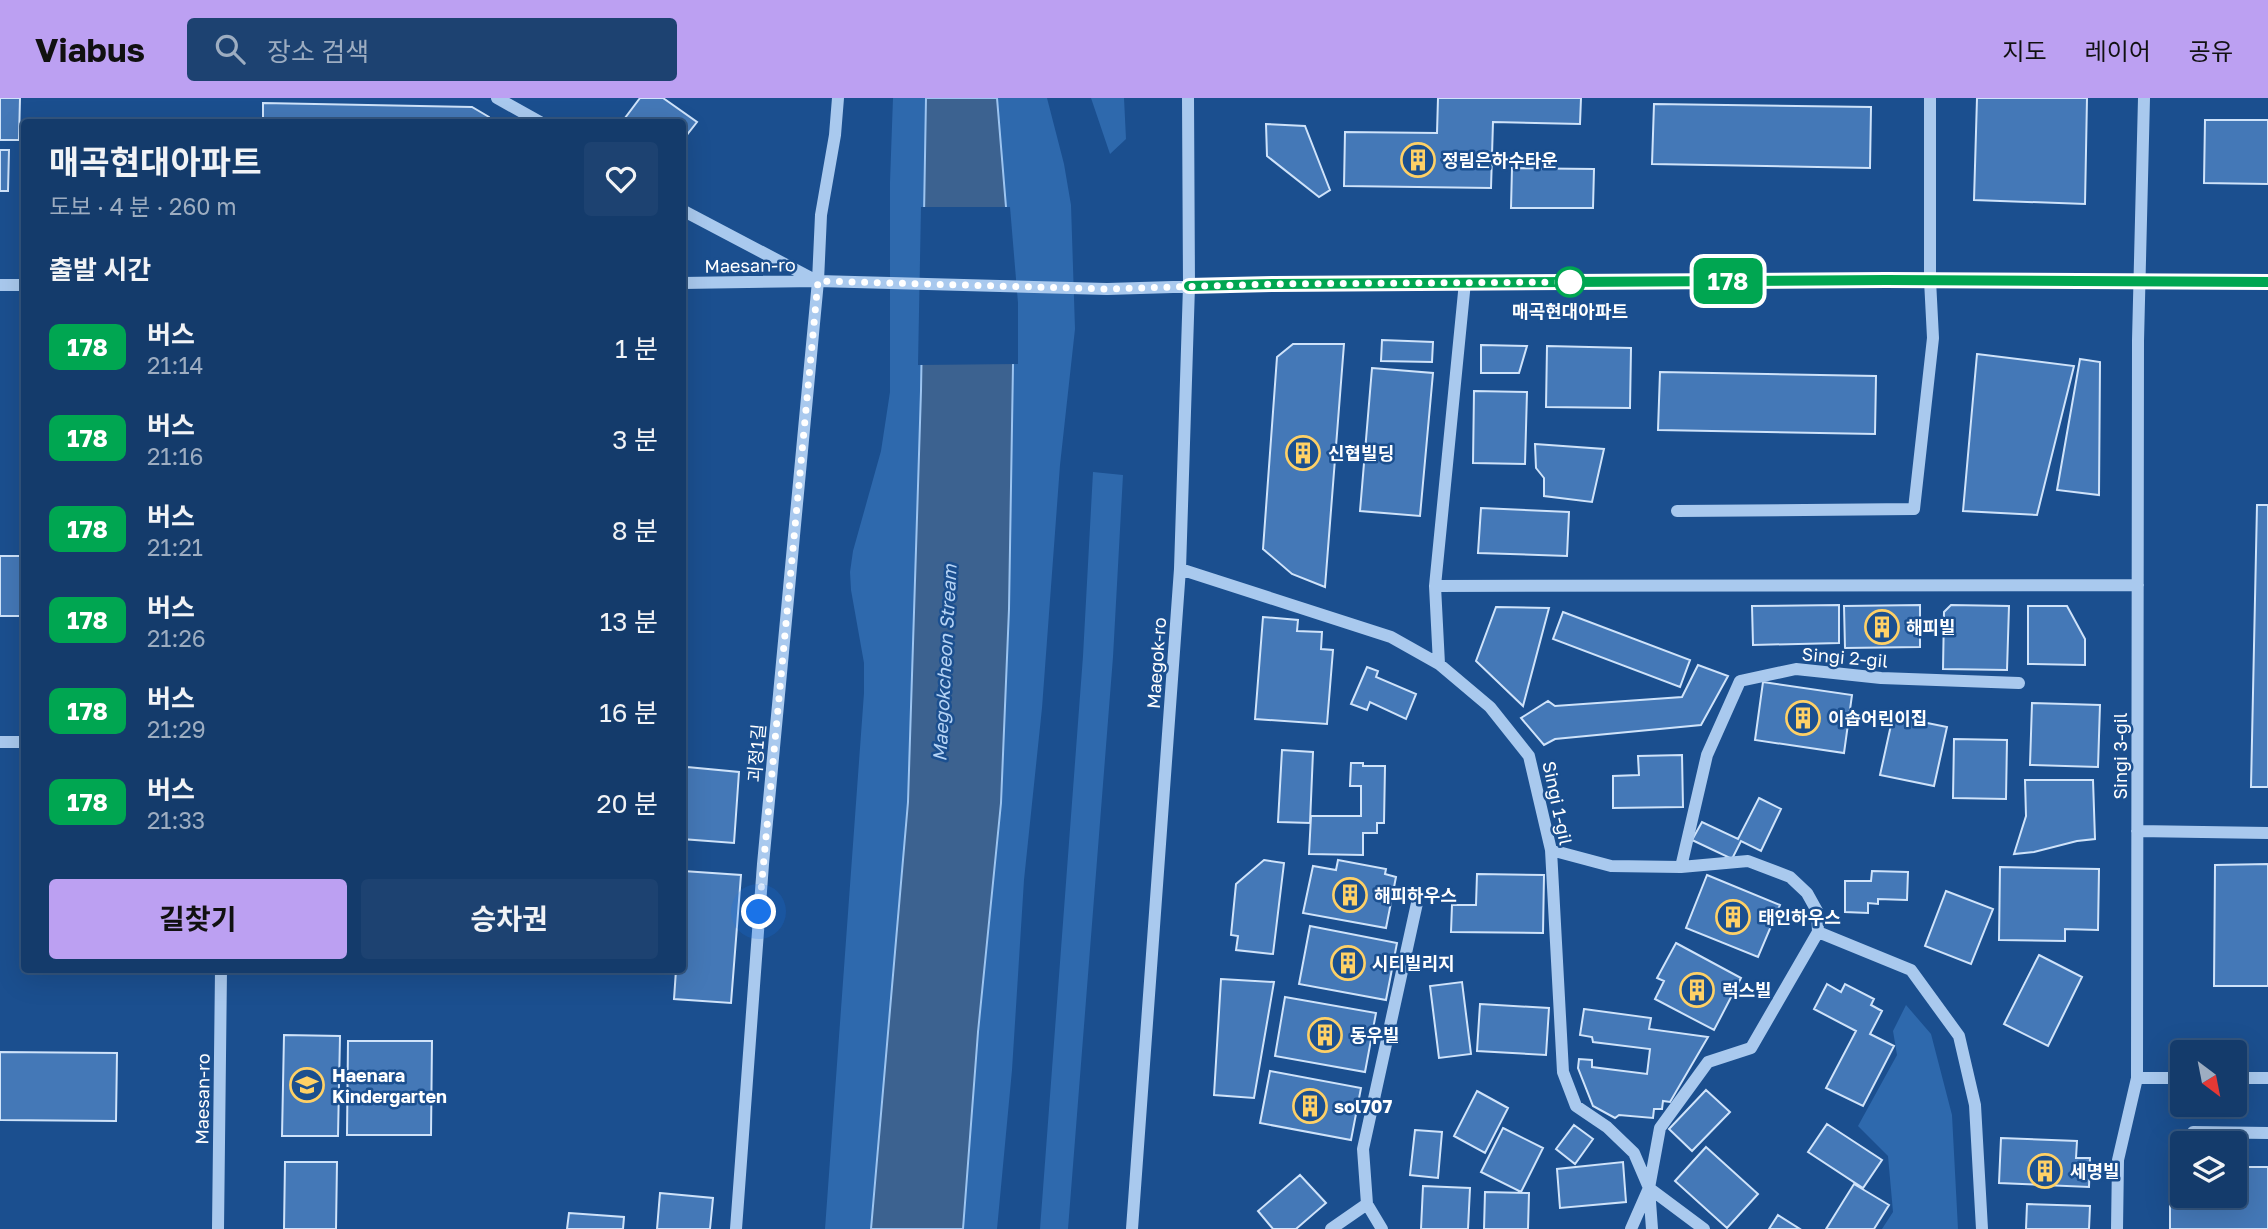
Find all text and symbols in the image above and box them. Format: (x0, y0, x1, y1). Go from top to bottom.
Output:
search box (187, 18, 677, 81)
text: Viabus (35, 30, 145, 69)
icon: search (211, 30, 249, 68)
text: 장소 검색 (267, 36, 369, 67)
text: 지도 (2002, 36, 2047, 65)
text: 레이어 (2085, 36, 2151, 65)
text: 공유 (2189, 36, 2233, 65)
building icon: 정림은하수타운 (1399, 141, 1437, 179)
text: 매곡현대아파트 (49, 142, 262, 181)
button: heart (584, 142, 658, 216)
place label: 정림은하수타운 (1442, 149, 1558, 171)
text: 도보 · 4 분 · 260 m (49, 192, 237, 220)
street label: Maesan-ro (704, 253, 796, 277)
text: 출발 시간 (49, 254, 151, 285)
line badge: 178 (1688, 258, 1768, 304)
text: 178 (1708, 266, 1748, 295)
marker: 매곡현대아파트 (1555, 267, 1585, 297)
place label: 매곡현대아파트 (1512, 300, 1628, 322)
text: 버스 (147, 319, 195, 350)
text: 178 (67, 332, 108, 361)
text: 1 분 (615, 333, 658, 364)
text: 21:14 (147, 351, 204, 379)
text: 버스 (147, 410, 195, 441)
text: 178 (67, 423, 108, 452)
text: 3 분 (612, 424, 658, 455)
building icon: 신협빌딩 (1284, 434, 1322, 472)
text: 21:16 (147, 442, 203, 470)
place label: 신협빌딩 (1328, 442, 1394, 464)
text: 버스 (147, 501, 195, 532)
text: 178 (67, 514, 108, 543)
text: 8 분 (612, 515, 658, 546)
text: 21:21 (147, 533, 203, 561)
water label: Maegokcheon Stream (927, 563, 961, 762)
text: 버스 (147, 592, 195, 623)
text: 178 (67, 605, 108, 634)
text: 13 분 (600, 606, 658, 637)
building icon: 해피빌 (1863, 608, 1901, 646)
street label: Maegok-ro (1142, 616, 1170, 710)
place label: 해피빌 (1906, 616, 1956, 638)
text: 21:26 (147, 624, 206, 652)
street label: Singi 2-gil (1801, 642, 1889, 672)
text: 버스 (147, 683, 195, 714)
text: 178 (67, 696, 108, 725)
text: 16 분 (599, 697, 658, 728)
building icon: 이솝어린이집 (1784, 699, 1822, 737)
place label: 이솝어린이집 (1828, 707, 1927, 729)
street label: Singi 3-gil (2109, 712, 2131, 799)
text: 21:29 (147, 715, 206, 743)
street label: 괴정1길 (742, 723, 770, 783)
street label: Singi 1-gil (1538, 759, 1578, 847)
text: 버스 (147, 774, 195, 805)
text: 178 (67, 787, 108, 816)
text: 20 분 (596, 788, 658, 819)
text: 21:33 (147, 806, 205, 834)
building icon: 해피하우스 (1331, 876, 1369, 914)
button: 길찾기 (49, 879, 347, 959)
button: 승차권 (361, 879, 658, 959)
place label: 해피하우스 (1374, 884, 1457, 906)
your location (741, 894, 776, 929)
building icon: 태인하우스 (1714, 898, 1752, 936)
place label: 태인하우스 (1758, 906, 1841, 928)
building icon: 시티빌리지 (1329, 944, 1367, 982)
place label: 시티빌리지 (1372, 952, 1455, 974)
building icon: 럭스빌 (1678, 971, 1716, 1009)
place label: 럭스빌 (1722, 979, 1772, 1001)
building icon: 동우빌 (1306, 1016, 1344, 1054)
place label: 동우빌 (1350, 1024, 1400, 1046)
north arrow (2170, 1040, 2247, 1116)
map controls (2170, 1040, 2247, 1208)
street label: Maesan-ro (190, 1053, 214, 1145)
place label: Haenara Kindergarten (332, 1064, 447, 1107)
school or university icon: Haenara Kindergarten (288, 1066, 326, 1104)
building icon: sol707 (1291, 1087, 1329, 1125)
place label: sol707 (1334, 1095, 1392, 1117)
button: layers (2170, 1131, 2247, 1208)
building icon: 세명빌 (2026, 1152, 2064, 1190)
place label: 세명빌 (2070, 1160, 2120, 1182)

